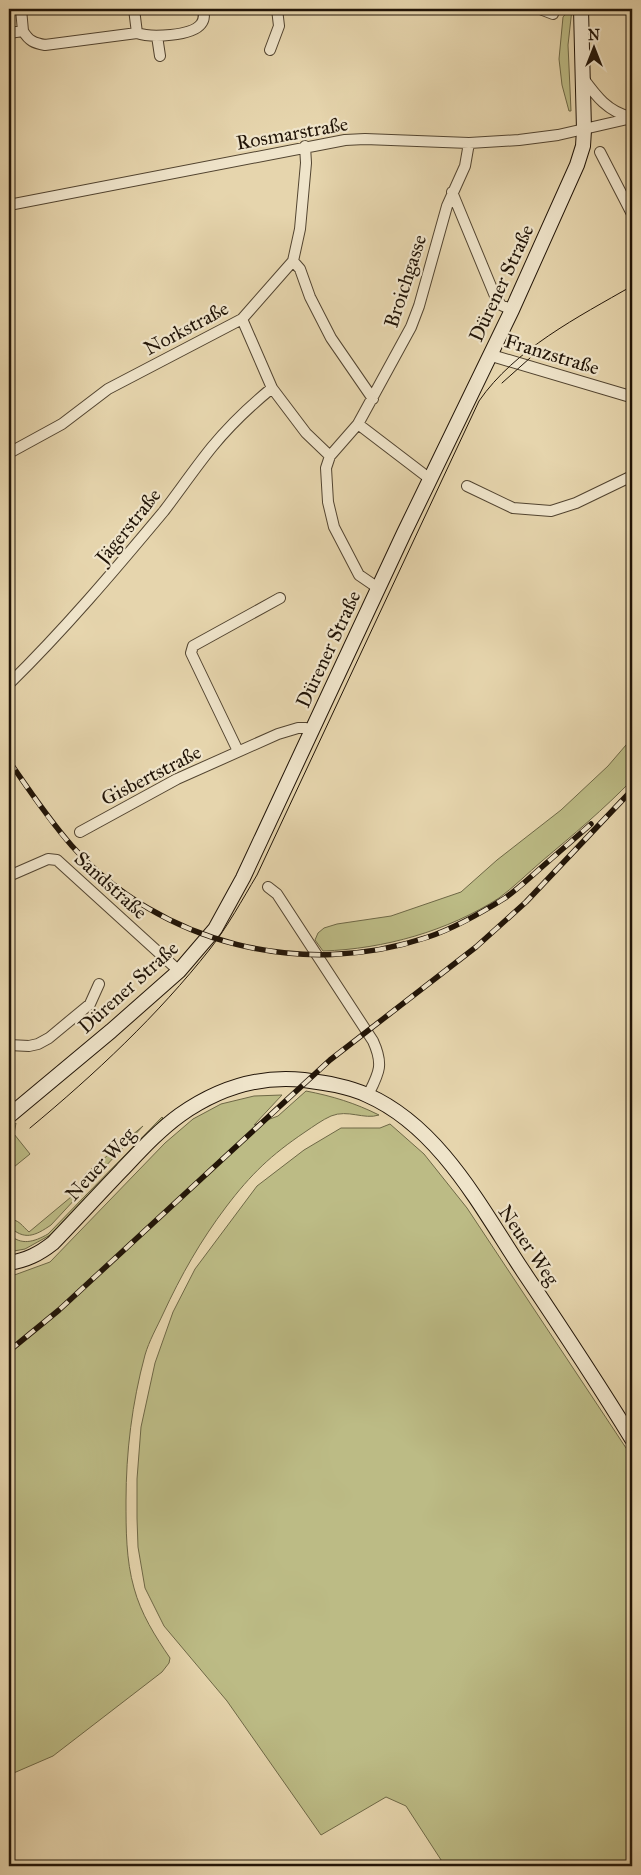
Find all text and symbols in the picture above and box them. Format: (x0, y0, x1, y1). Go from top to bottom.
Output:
north arrow (568, 22, 618, 72)
text: N (588, 27, 600, 44)
street label: Rosmarstraße (234, 111, 350, 155)
street label: Dürener Straße (463, 221, 539, 345)
street label: Broichgasse (379, 231, 432, 331)
street label: Norkstraße (140, 296, 232, 360)
street label: Franzstraße (502, 328, 602, 380)
street label: Jägerstraße (89, 483, 166, 571)
street label: Dürener Straße (290, 587, 366, 711)
street label: Gisbertstraße (97, 740, 205, 810)
street label: Sandstraße (70, 846, 152, 924)
street label: Dürener Straße (73, 936, 183, 1038)
street label: Neuer Weg (60, 1122, 141, 1206)
street label: Neuer Weg (493, 1200, 565, 1291)

